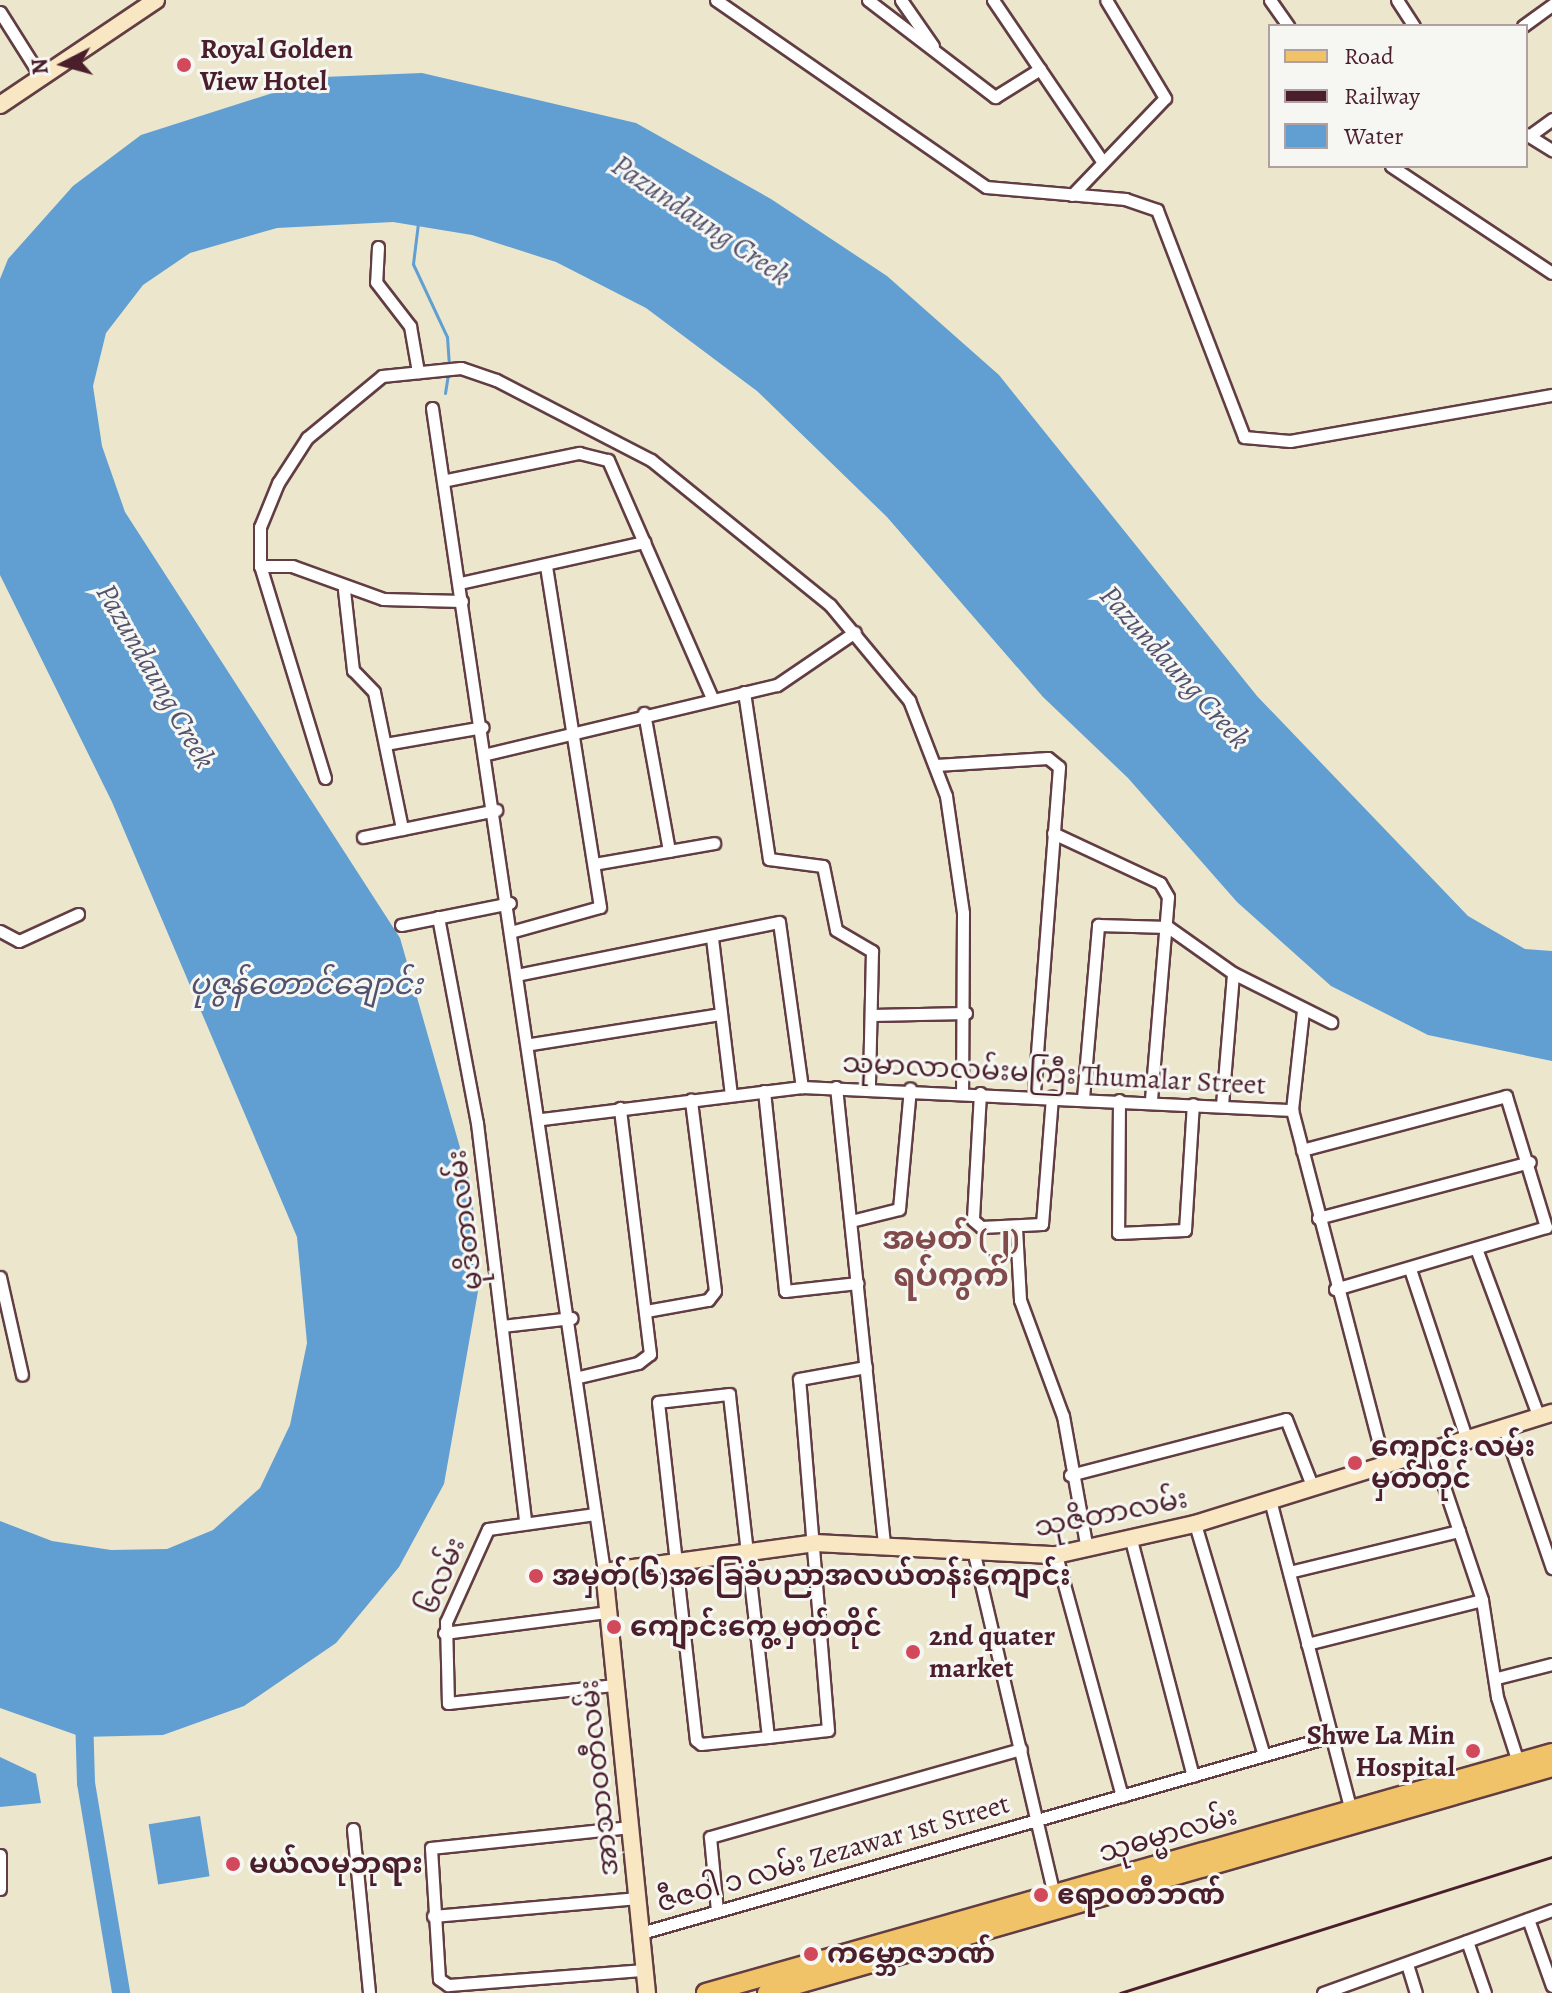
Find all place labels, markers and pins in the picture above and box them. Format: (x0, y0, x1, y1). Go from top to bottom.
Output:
place label: Royal Golden View Hotel (200, 32, 353, 98)
marker: Royal Golden View Hotel (175, 56, 193, 74)
place label: ကျောင်း လမ်း မှတ်တိုင် (1371, 1430, 1535, 1496)
marker: ကျောင်း လမ်း မှတ်တိုင် (1346, 1454, 1364, 1472)
place label: အမှတ်(၆)အခြေခံပညာအလယ်တန်းကျောင်း (552, 1559, 1071, 1593)
marker: အမှတ်(၆)အခြေခံပညာအလယ်တန်းကျောင်း (527, 1567, 545, 1585)
place label: ကျောင်းကွေ့ မှတ်တိုင် (630, 1610, 882, 1644)
marker: ကျောင်းကွေ့ မှတ်တိုင် (605, 1618, 623, 1636)
place label: 2nd quater market (929, 1619, 1055, 1685)
marker: 2nd quater market (904, 1643, 922, 1661)
place label: Shwe La Min Hospital (1307, 1718, 1455, 1784)
marker: Shwe La Min Hospital (1462, 1740, 1484, 1762)
place label: မယ်လမုဘုရား (249, 1847, 423, 1881)
marker: မယ်လမုဘုရား (224, 1855, 242, 1873)
place label: ဧရာဝတီဘဏ် (1057, 1878, 1225, 1912)
marker: ဧရာဝတီဘဏ် (1032, 1886, 1050, 1904)
place label: ကမ္ဘောဇဘဏ် (827, 1937, 995, 1971)
marker: ကမ္ဘောဇဘဏ် (802, 1945, 820, 1963)

